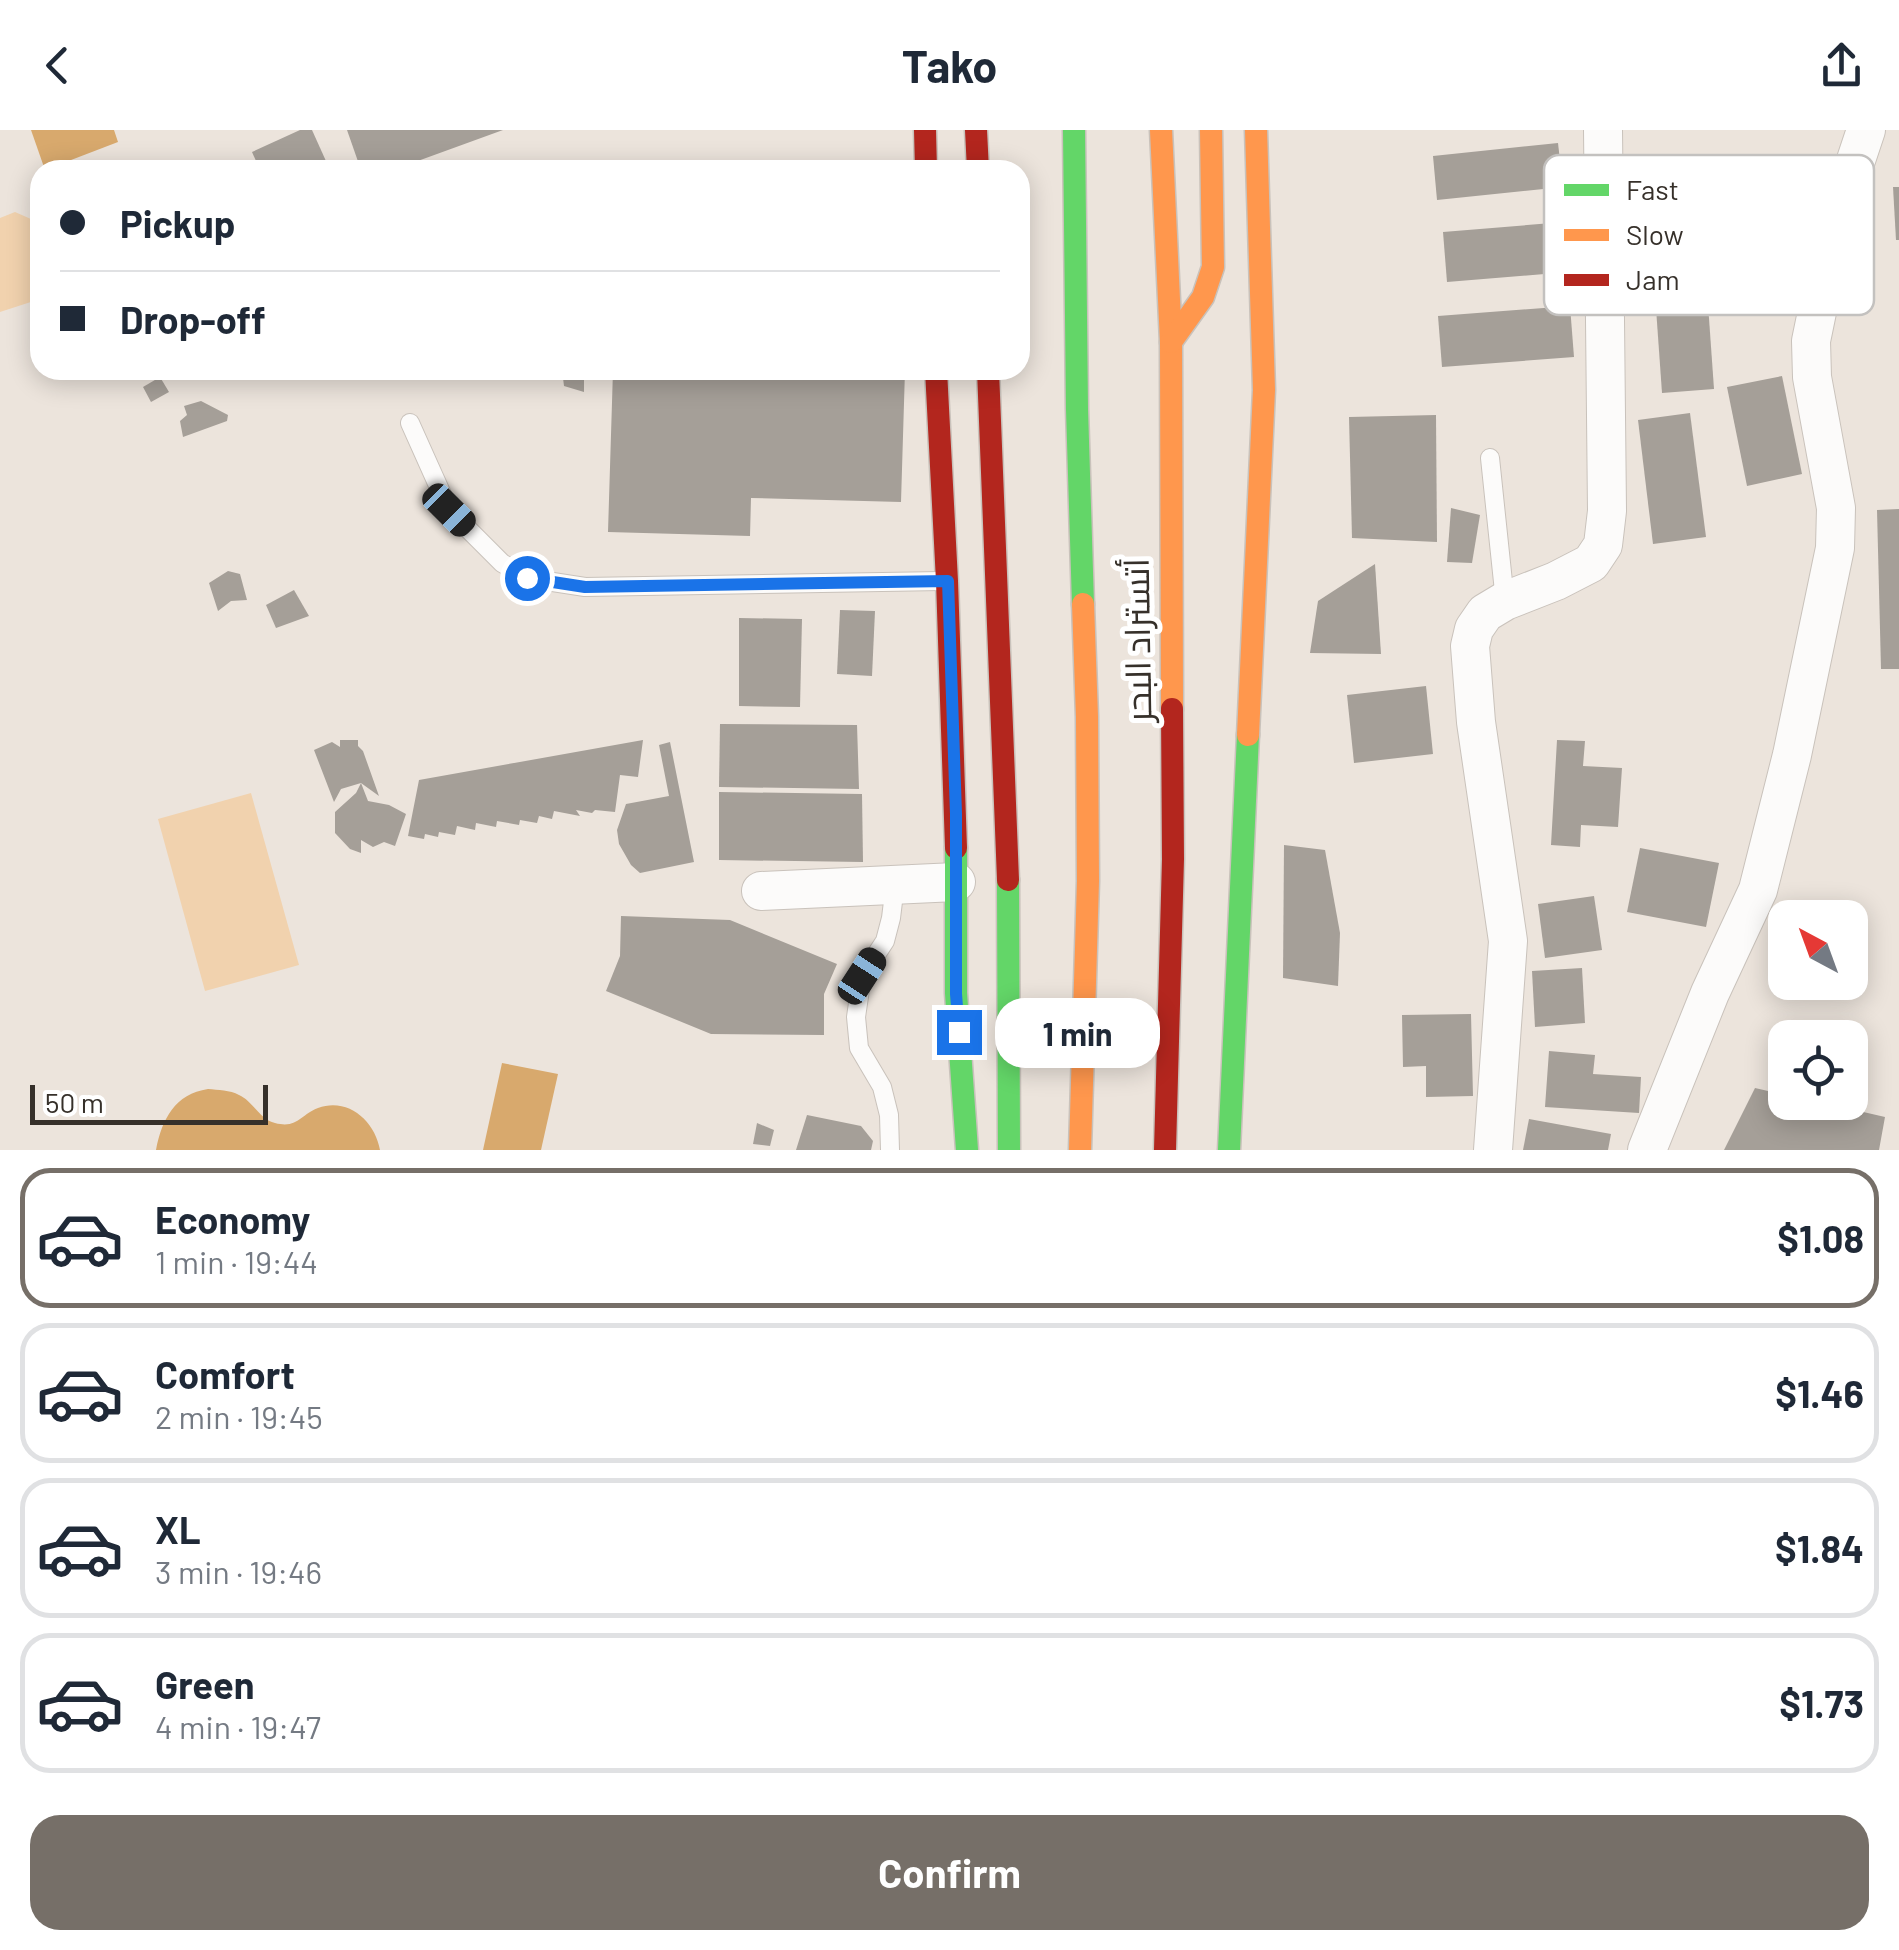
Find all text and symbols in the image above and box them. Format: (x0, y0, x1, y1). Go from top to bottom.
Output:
icon: back (30, 38, 85, 93)
text: Tako (902, 38, 997, 92)
icon: share (1814, 38, 1869, 93)
legend (1544, 155, 1874, 315)
text: Fast (1626, 172, 1679, 206)
text: Pickup (120, 200, 235, 246)
text: Slow (1626, 217, 1684, 251)
text: Jam (1626, 262, 1680, 296)
text: Drop-off (120, 296, 266, 342)
car (417, 478, 481, 542)
route start (505, 556, 550, 601)
street label: أتستراد البحر (1114, 558, 1159, 724)
north arrow (1768, 900, 1868, 1000)
map controls (1768, 900, 1868, 1120)
car (833, 943, 891, 1009)
callout: 1 min (994, 997, 1159, 1067)
route end (937, 1010, 982, 1055)
text: 1 min (1042, 1014, 1113, 1052)
button: locate (1768, 1020, 1868, 1120)
scale bar (30, 1080, 268, 1124)
text: 50 m (45, 1085, 104, 1119)
icon: car (35, 1193, 125, 1283)
text: Economy (155, 1196, 310, 1242)
text: $1.08 (1777, 1215, 1864, 1261)
text: 1 min · 19:44 (155, 1242, 318, 1280)
icon: car (35, 1348, 125, 1438)
text: Comfort (155, 1351, 295, 1397)
text: $1.46 (1775, 1370, 1864, 1416)
text: 2 min · 19:45 (155, 1397, 323, 1435)
icon: car (35, 1503, 125, 1593)
text: XL (155, 1506, 201, 1552)
text: $1.84 (1775, 1525, 1864, 1571)
text: 3 min · 19:46 (155, 1552, 322, 1590)
icon: car (35, 1658, 125, 1748)
text: Green (155, 1661, 255, 1707)
text: $1.73 (1779, 1680, 1864, 1726)
text: 4 min · 19:47 (155, 1707, 321, 1745)
button: Confirm (30, 1815, 1869, 1930)

